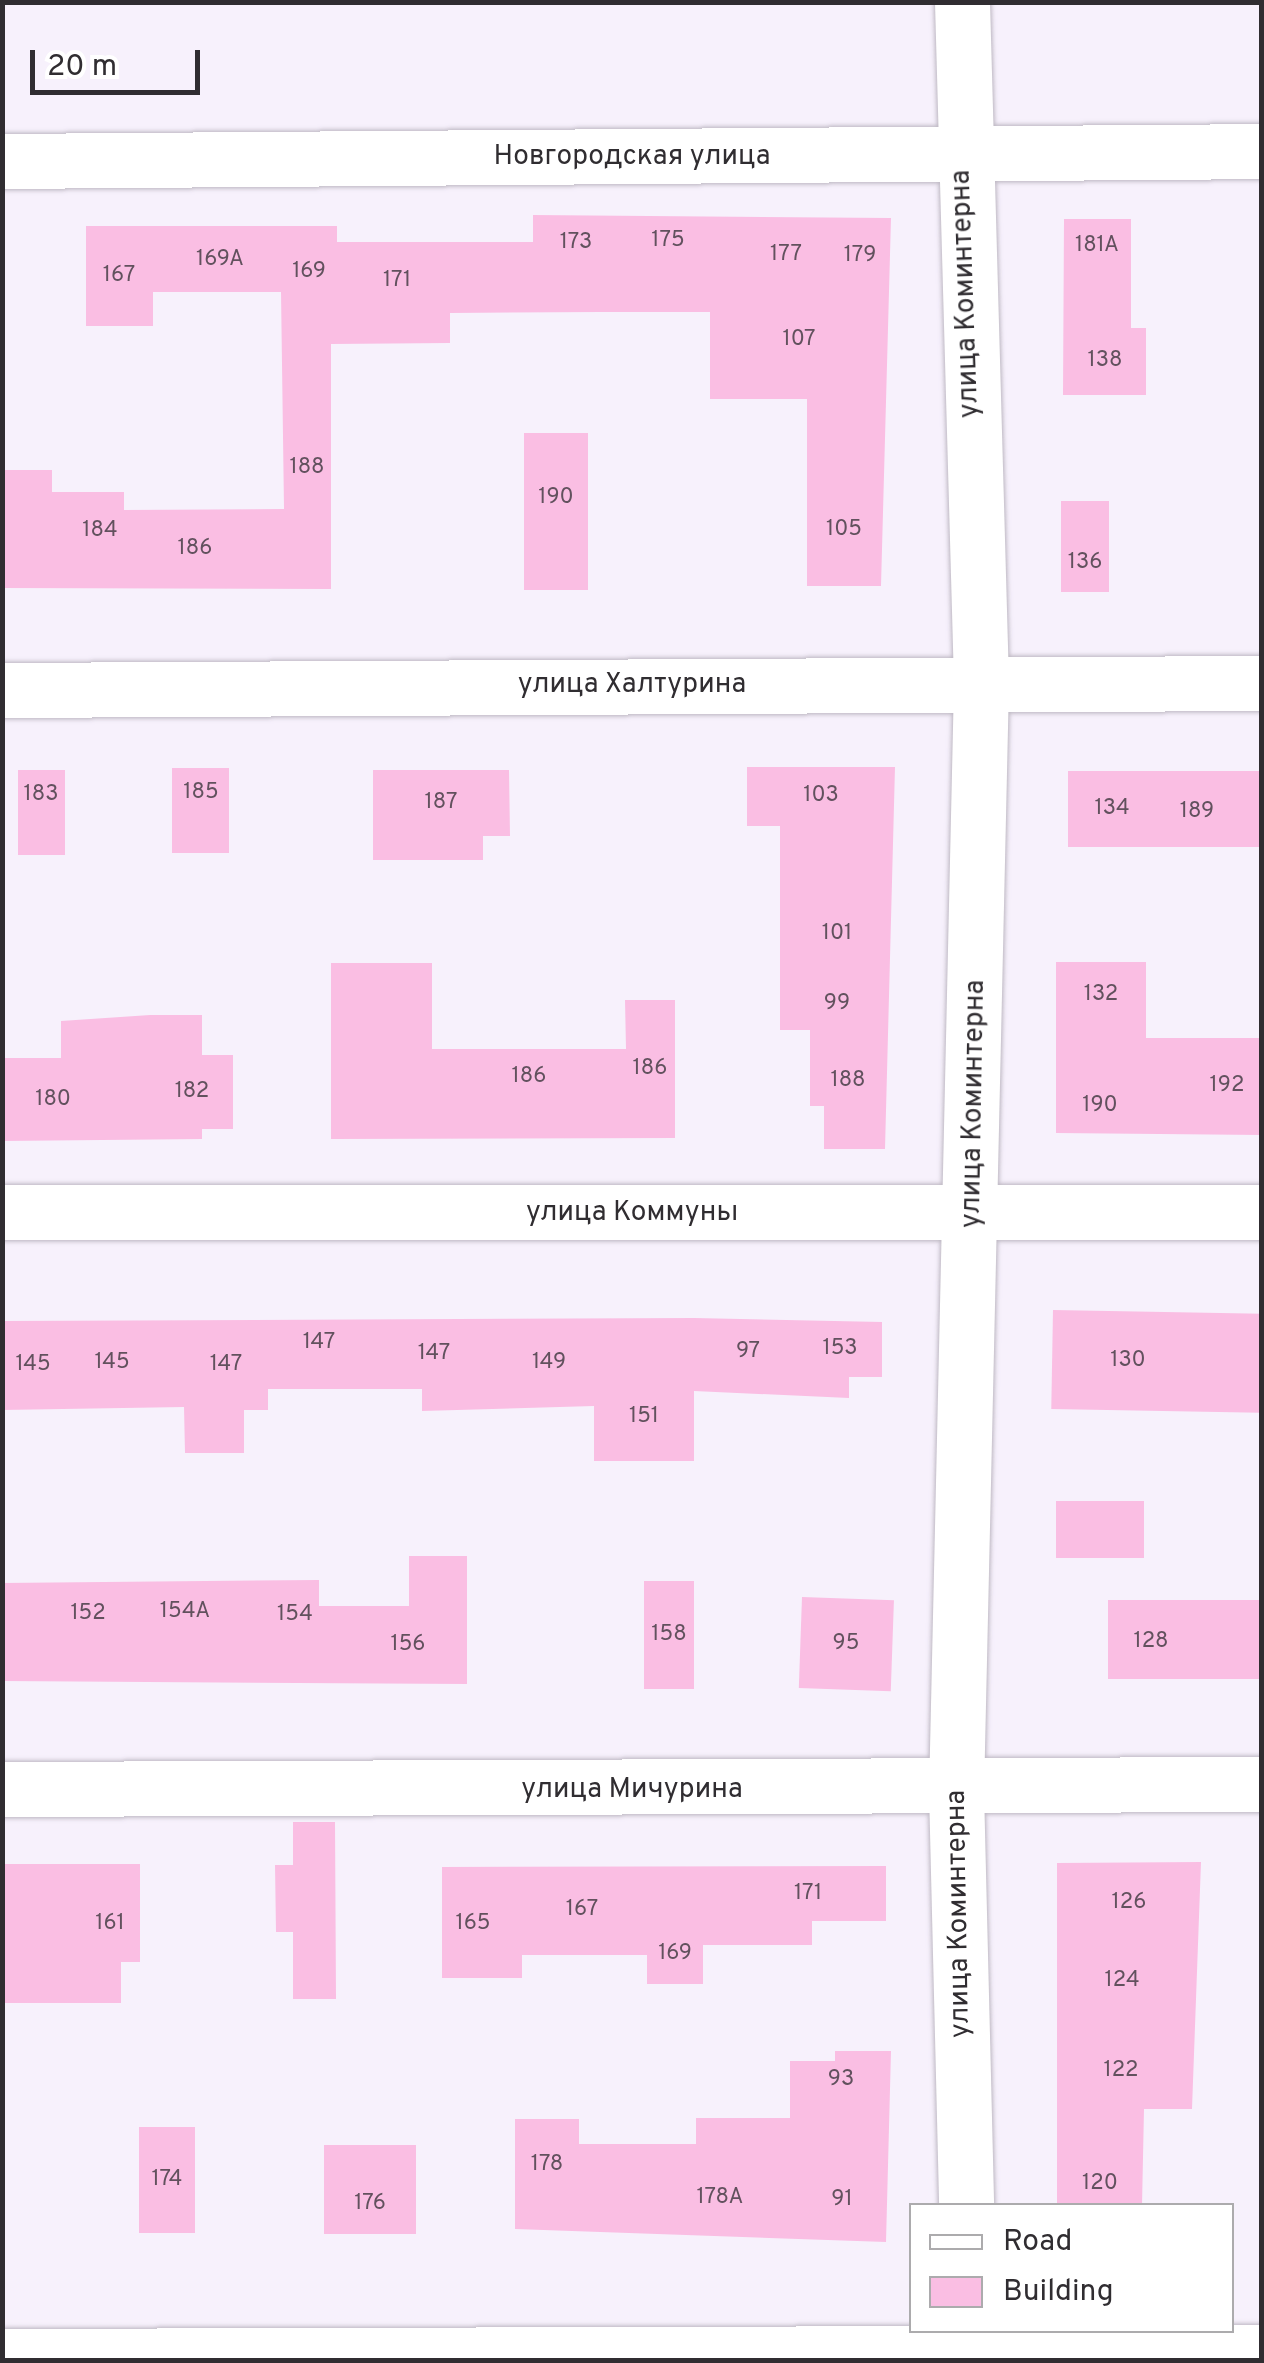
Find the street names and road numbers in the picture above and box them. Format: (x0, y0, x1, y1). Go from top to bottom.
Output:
street label: Новгородская улица (494, 140, 770, 174)
street label: улица Коминтерна (945, 169, 987, 419)
street label: улица Халтурина (518, 668, 746, 702)
street label: улица Коминтерна (955, 980, 993, 1228)
street label: улица Коммуны (526, 1196, 738, 1230)
street label: улица Мичурина (521, 1773, 743, 1807)
street label: улица Коминтерна (940, 1790, 978, 2038)

